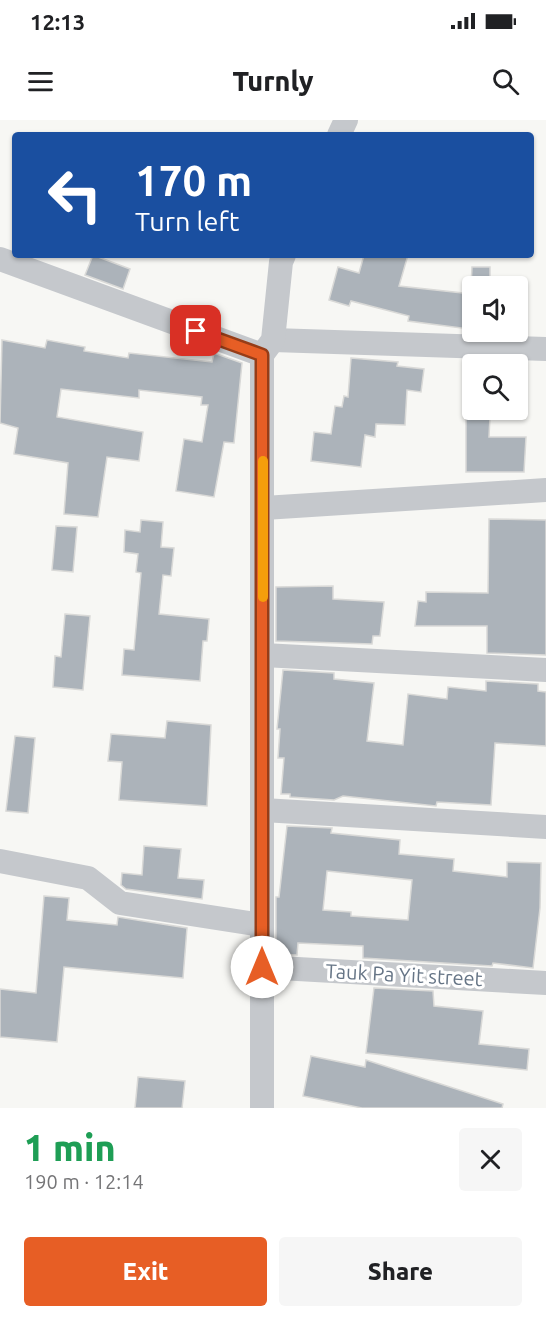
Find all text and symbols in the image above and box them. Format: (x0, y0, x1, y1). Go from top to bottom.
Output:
text: 12:13 (30, 9, 85, 34)
icon: menu (24, 65, 57, 98)
icon: search (489, 65, 522, 98)
text: Turnly (233, 66, 313, 96)
icon: left (36, 156, 114, 234)
text: 170 m (135, 157, 252, 204)
text: Turn left (135, 206, 239, 236)
map controls (462, 276, 528, 420)
button: sound (462, 276, 528, 342)
pin (170, 305, 221, 356)
icon: arrive (179, 314, 212, 347)
button: search (462, 354, 528, 420)
position arrow (230, 935, 294, 999)
street label: Tauk Pa Yit street (325, 959, 483, 990)
text: 1 min (24, 1127, 116, 1168)
button: close (459, 1128, 522, 1191)
text: 190 m · 12:14 (24, 1170, 144, 1193)
button: Exit (24, 1237, 267, 1306)
button: Share (279, 1237, 522, 1306)

